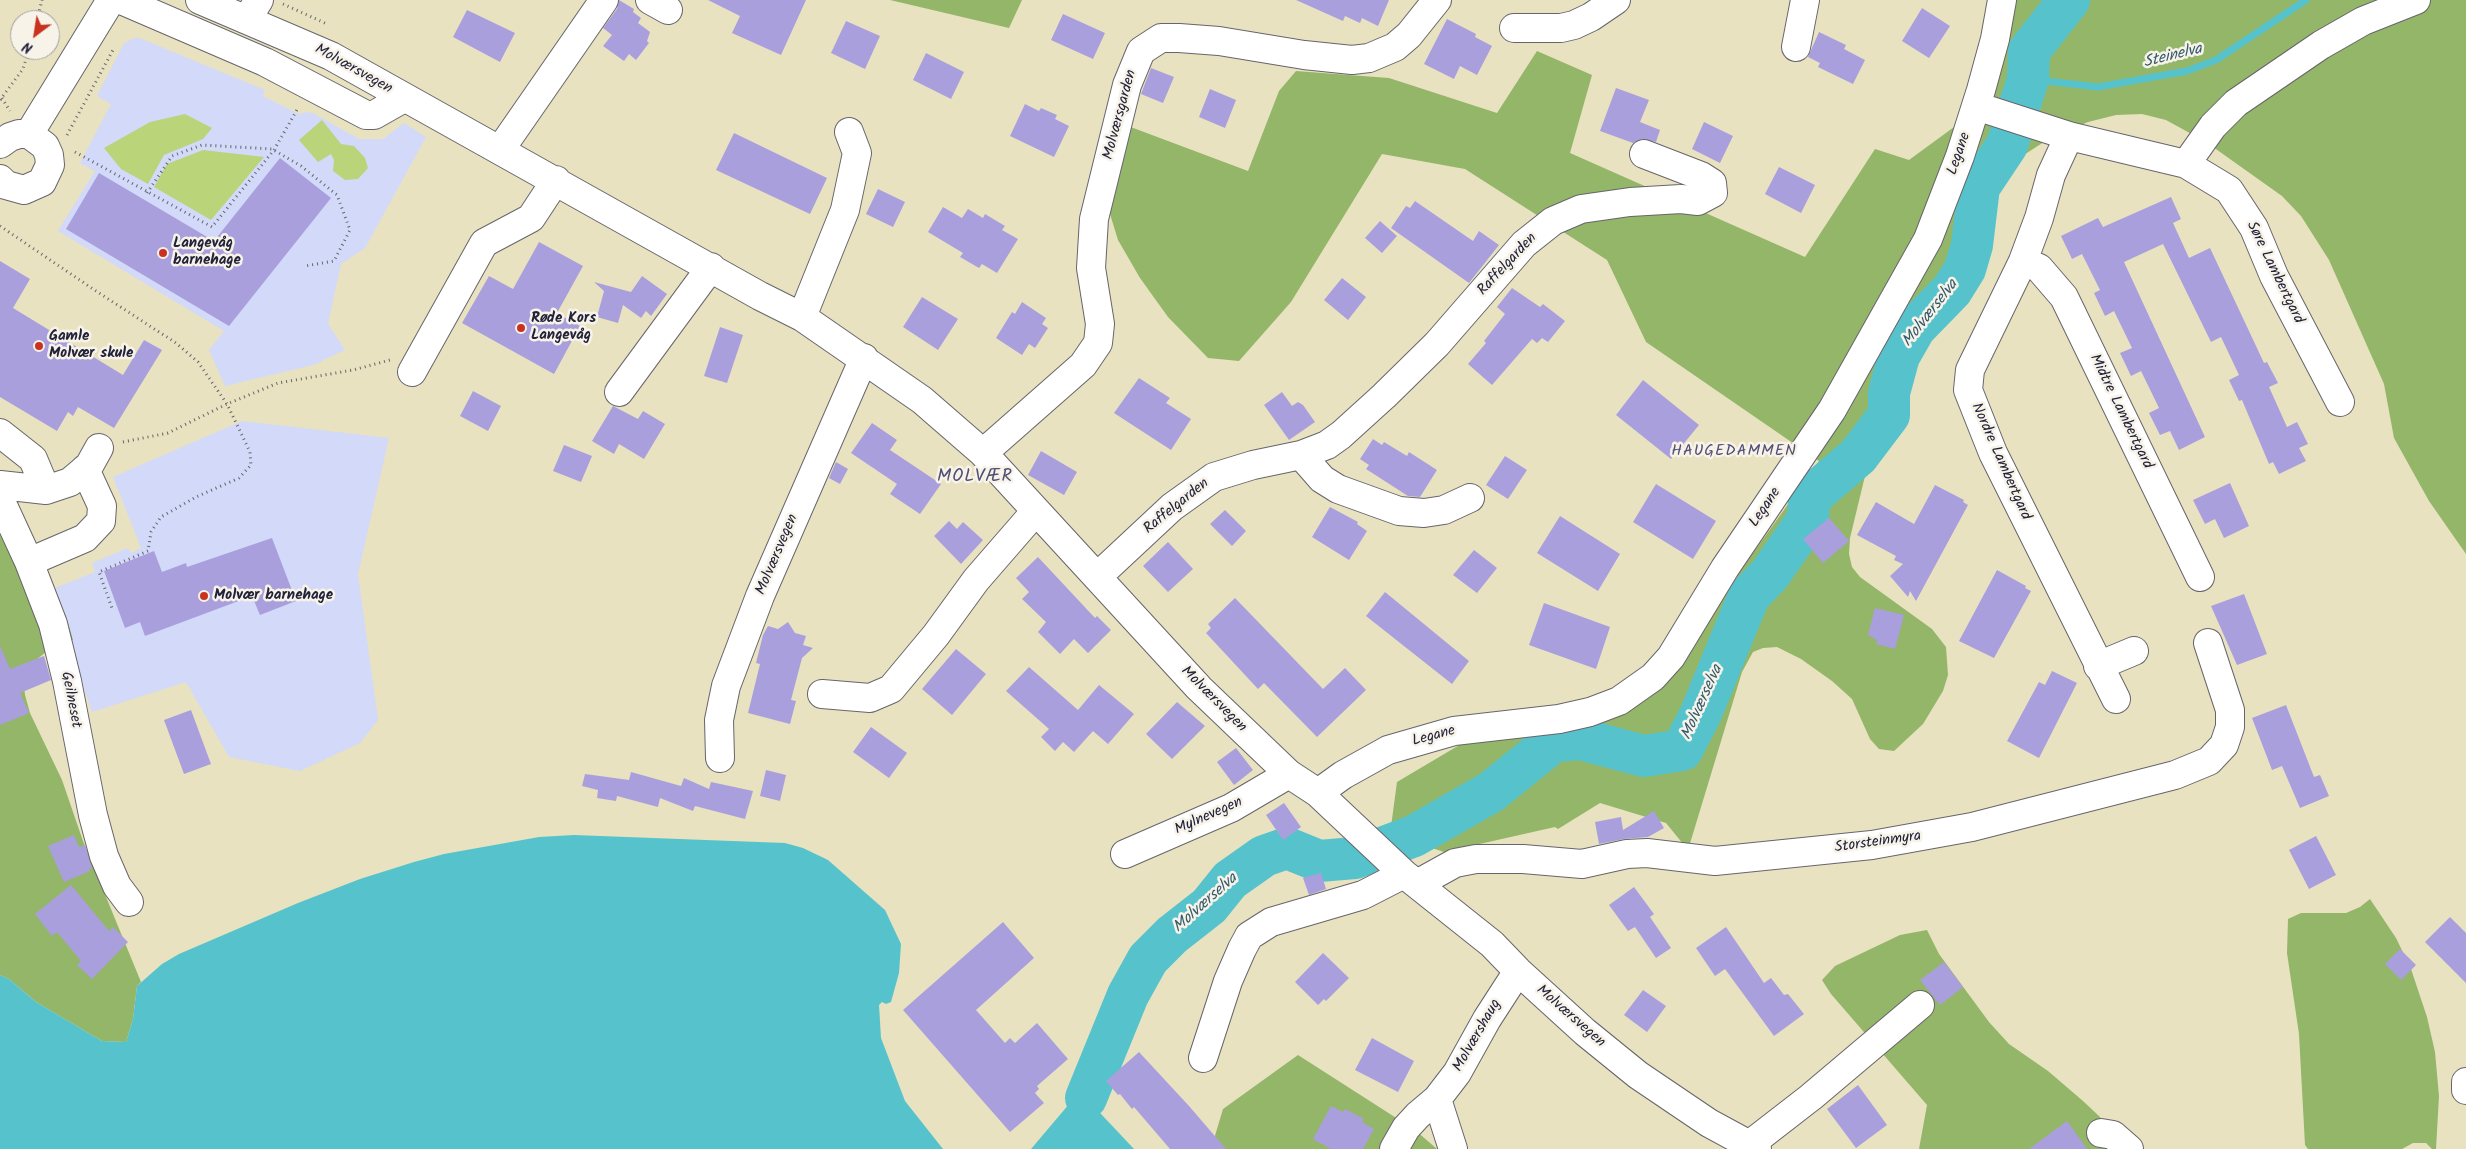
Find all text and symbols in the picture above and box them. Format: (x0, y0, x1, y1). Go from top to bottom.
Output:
north arrow (10, 10, 60, 60)
text: N (18, 35, 37, 59)
water label: Steinelva (2142, 40, 2204, 74)
street label: Molværsvegen (311, 41, 395, 99)
street label: Molværsgarden (1100, 68, 1142, 162)
street label: Legane (1944, 130, 1976, 178)
street label: Søre Lambertgard (2241, 219, 2307, 327)
street label: Raffelgarden (1475, 230, 1541, 300)
place label: Langevåg barnehage (173, 235, 241, 270)
marker: Langevåg barnehage (157, 247, 169, 259)
water label: Molværselva (1899, 277, 1963, 351)
place label: Røde Kors Langevåg (531, 310, 596, 345)
marker: Røde Kors Langevåg (515, 322, 527, 334)
place label: Gamle Molvær skule (49, 328, 133, 363)
marker: Gamle Molvær skule (33, 340, 45, 352)
street label: Midtre Lambertgard (2084, 352, 2156, 472)
street label: Nordre Lambertgard (1966, 401, 2034, 523)
district label: HAUGEDAMMEN (1670, 442, 1798, 462)
district label: MOLVÆR (936, 467, 1014, 489)
street label: Raffelgarden (1141, 475, 1213, 539)
street label: Legane (1746, 485, 1786, 531)
street label: Molværsvegen (753, 512, 803, 598)
place label: Molvær barnehage (214, 587, 333, 605)
marker: Molvær barnehage (198, 590, 210, 602)
street label: Molværsvegen (1176, 663, 1250, 737)
water label: Molværselva (1678, 663, 1728, 743)
street label: Geilneset (56, 670, 84, 730)
street label: Legane (1410, 723, 1458, 751)
street label: Mylnevegen (1172, 794, 1246, 840)
street label: Storsteinmyra (1834, 828, 1922, 858)
water label: Molværselva (1170, 870, 1242, 938)
street label: Molværsvegen (1532, 982, 1608, 1052)
street label: Molværshaug (1450, 997, 1506, 1075)

